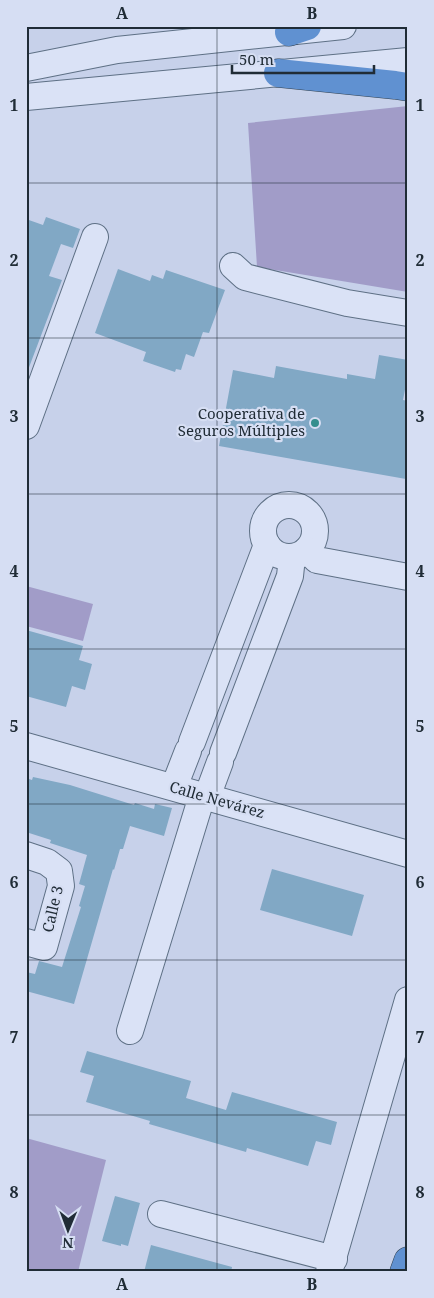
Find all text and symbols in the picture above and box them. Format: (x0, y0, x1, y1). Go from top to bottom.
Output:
text: A (116, 2, 129, 24)
text: B (307, 2, 318, 24)
scale bar (232, 42, 374, 74)
text: 50 m (239, 49, 274, 69)
text: 1 (9, 94, 19, 116)
text: 1 (415, 94, 425, 116)
text: 2 (9, 249, 19, 271)
text: 2 (415, 249, 425, 271)
place label: Cooperativa de Seguros Múltiples (178, 403, 305, 440)
text: 3 (9, 405, 19, 427)
text: 3 (415, 405, 425, 427)
marker: Cooperativa de Seguros Múltiples (309, 417, 321, 429)
text: 4 (9, 560, 19, 582)
text: 4 (415, 560, 425, 582)
text: 5 (9, 715, 19, 737)
text: 5 (415, 715, 425, 737)
street label: Calle Nevárez (167, 776, 267, 822)
text: 6 (9, 871, 19, 893)
text: 6 (415, 871, 425, 893)
street label: Calle 3 (37, 883, 67, 934)
text: 7 (9, 1026, 19, 1048)
text: 7 (415, 1026, 425, 1048)
text: 8 (9, 1181, 19, 1203)
text: 8 (415, 1181, 425, 1203)
north arrow (42, 1206, 92, 1256)
text: N (62, 1234, 73, 1253)
text: A (116, 1273, 129, 1295)
text: B (307, 1273, 318, 1295)

